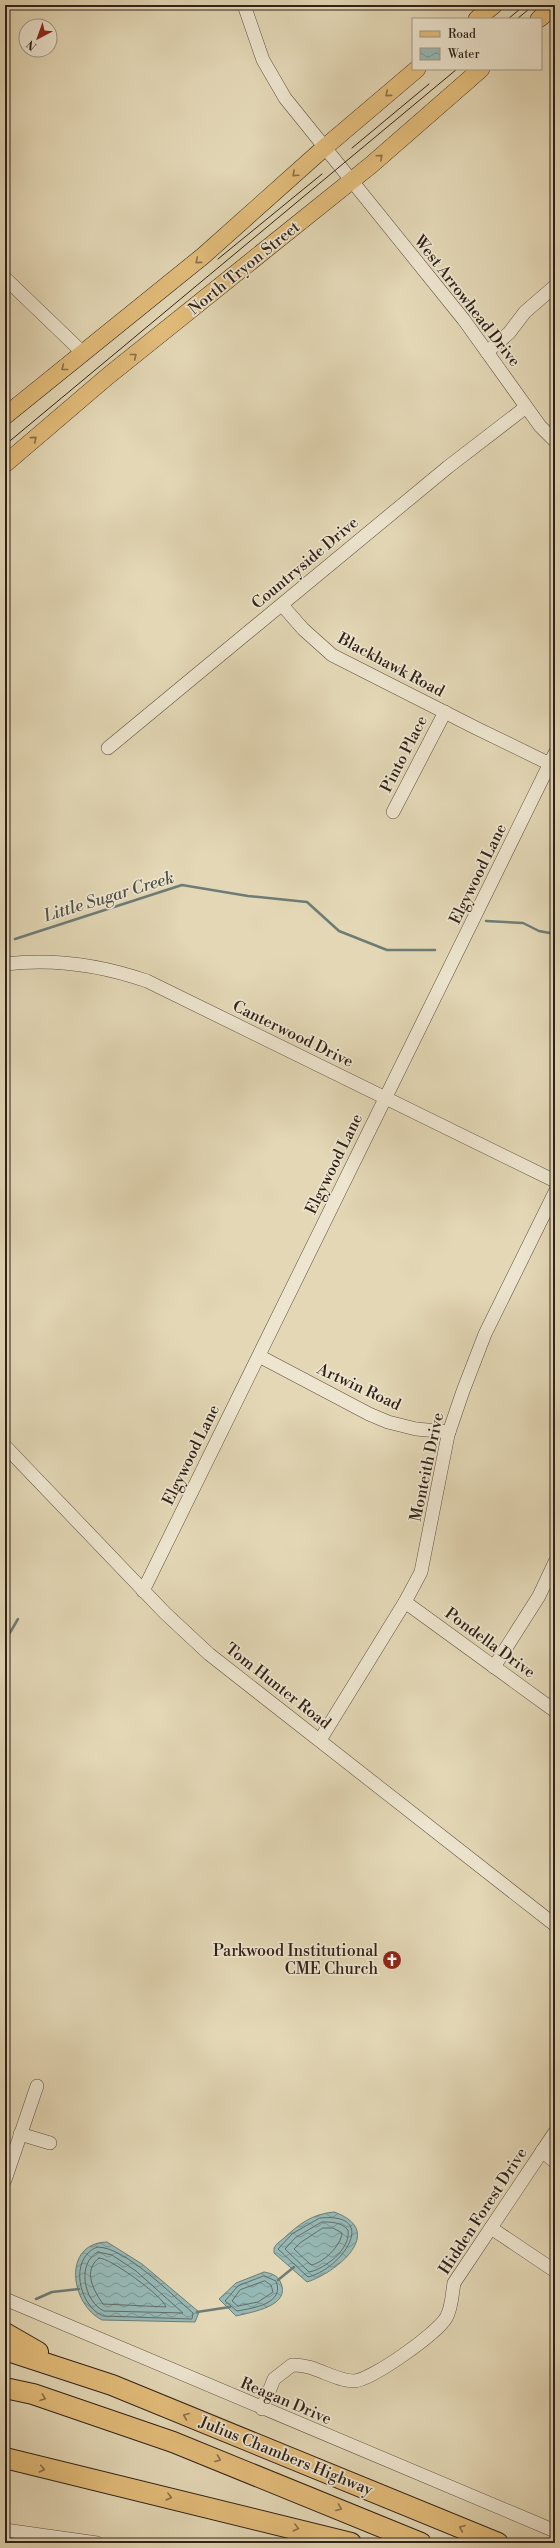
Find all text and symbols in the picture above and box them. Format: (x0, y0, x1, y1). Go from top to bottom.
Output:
north arrow (18, 18, 58, 58)
legend (412, 18, 542, 70)
text: Road (448, 27, 476, 42)
text: N (24, 36, 40, 53)
text: Water (447, 47, 480, 62)
one-way arrow (385, 90, 392, 97)
one-way arrow (376, 154, 383, 161)
one-way arrow (292, 169, 299, 176)
street label: North Tryon Street (184, 217, 304, 319)
street label: West Arrowhead Drive (409, 231, 524, 371)
one-way arrow (195, 256, 203, 263)
one-way arrow (130, 353, 137, 360)
one-way arrow (61, 363, 68, 370)
one-way arrow (30, 436, 37, 443)
street label: Countryside Drive (248, 513, 362, 613)
street label: Blackhawk Road (333, 628, 448, 701)
street label: Pinto Place (376, 712, 432, 796)
street label: Elgywood Lane (445, 820, 511, 928)
water label: Little Sugar Creek (40, 867, 177, 928)
street label: Canterwood Drive (229, 996, 357, 1072)
street label: Elgywood Lane (301, 1110, 367, 1218)
street label: Artwin Road (313, 1358, 404, 1415)
street label: Elgywood Lane (158, 1401, 224, 1509)
street label: Monteith Drive (406, 1411, 448, 1523)
street label: Pondella Drive (441, 1603, 539, 1683)
street label: Tom Hunter Road (221, 1639, 335, 1733)
place label: Parkwood Institutional CME Church (213, 1941, 378, 1979)
church icon: Parkwood Institutional CME Church (381, 1949, 403, 1971)
street label: Hidden Forest Drive (435, 2144, 531, 2278)
street label: Reagan Drive (237, 2373, 335, 2429)
one-way arrow (39, 2393, 46, 2401)
one-way arrow (183, 2412, 190, 2420)
street label: Julius Chambers Highway (195, 2412, 376, 2500)
one-way arrow (215, 2455, 222, 2463)
one-way arrow (39, 2464, 46, 2472)
one-way arrow (166, 2492, 173, 2500)
one-way arrow (335, 2504, 342, 2512)
one-way arrow (292, 2524, 299, 2532)
one-way arrow (459, 2525, 467, 2533)

